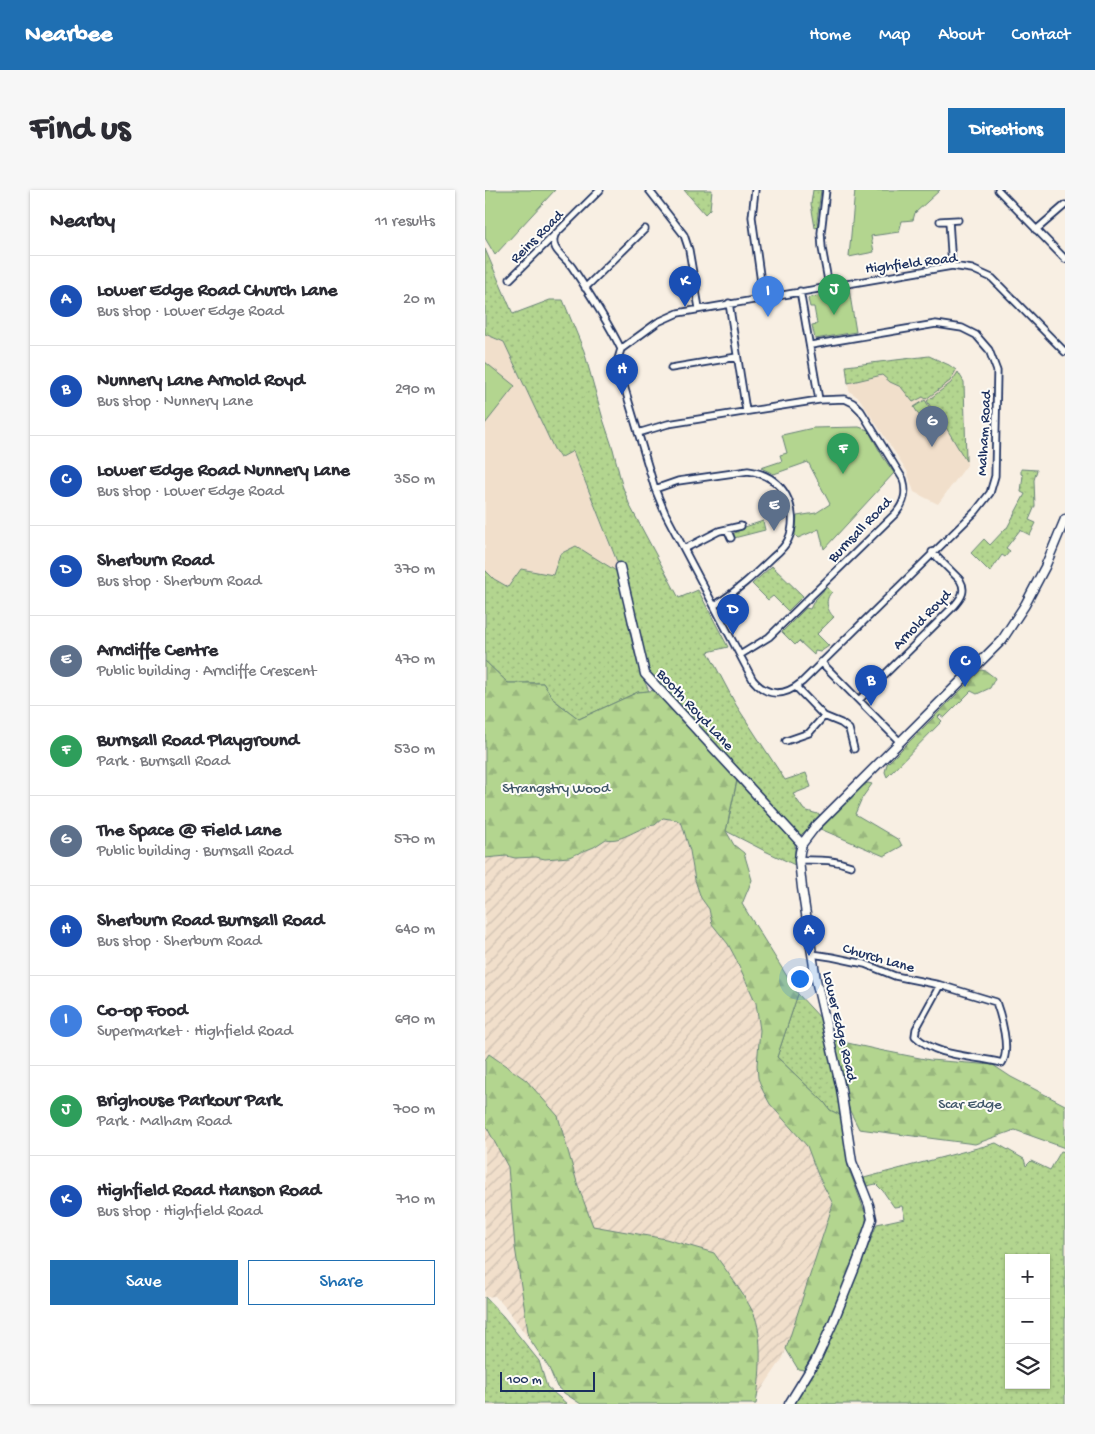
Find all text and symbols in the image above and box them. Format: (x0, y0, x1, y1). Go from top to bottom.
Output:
text: Nearbee (25, 21, 112, 50)
text: Home (809, 25, 851, 46)
text: Map (879, 25, 910, 46)
text: About (938, 25, 984, 46)
text: Contact (1012, 25, 1070, 46)
button: Directions (948, 108, 1065, 153)
text: Find us (30, 110, 130, 151)
street label: Reins Road (507, 206, 569, 268)
text: Nearby (50, 210, 115, 235)
text: 11 results (375, 213, 435, 232)
street label: Highfield Road (864, 249, 959, 279)
pin: K (669, 266, 701, 307)
pin: J (818, 274, 850, 315)
pin: I (752, 276, 784, 317)
text: Lower Edge Road Church Lane (97, 280, 337, 303)
text: A (61, 291, 71, 310)
text: 20 m (403, 291, 435, 310)
text: Bus stop · Lower Edge Road (97, 303, 283, 322)
pin: H (606, 354, 638, 395)
text: Nunnery Lane Arnold Royd (97, 370, 305, 393)
text: B (62, 381, 70, 400)
text: 290 m (395, 381, 435, 400)
street label: Malham Road (974, 389, 996, 476)
text: Bus stop · Nunnery Lane (97, 393, 253, 412)
pin: G (916, 406, 948, 447)
pin: F (827, 433, 859, 474)
text: Lower Edge Road Nunnery Lane (97, 460, 350, 483)
text: C (62, 471, 70, 490)
text: 350 m (394, 471, 435, 490)
text: Bus stop · Lower Edge Road (97, 483, 283, 502)
pin: E (758, 490, 790, 531)
street label: Burnsall Road (824, 493, 897, 568)
text: Sherburn Road (97, 550, 213, 573)
text: D (61, 561, 71, 580)
text: 370 m (394, 561, 435, 580)
text: Bus stop · Sherburn Road (97, 573, 261, 592)
street label: Arnold Royd (889, 586, 956, 654)
pin: D (717, 594, 749, 635)
text: Arncliffe Centre (97, 640, 218, 663)
pin: C (949, 646, 981, 687)
text: E (61, 651, 71, 670)
text: 470 m (395, 651, 435, 670)
text: Public building · Arncliffe Crescent (97, 663, 316, 682)
street label: Booth Royd Lane (651, 665, 737, 755)
pin: B (855, 665, 887, 706)
text: Burnsall Road Playground (97, 730, 299, 753)
text: F (62, 741, 70, 760)
text: 530 m (394, 741, 435, 760)
text: Park · Burnsall Road (97, 753, 230, 772)
park label: Strangstry Wood (502, 780, 611, 798)
text: The Space @ Field Lane (97, 820, 281, 843)
text: G (61, 831, 71, 850)
text: 570 m (394, 831, 435, 850)
text: Public building · Burnsall Road (97, 843, 293, 862)
text: Sherburn Road Burnsall Road (97, 910, 324, 933)
pin: A (793, 915, 825, 956)
text: H (61, 921, 71, 940)
text: 640 m (395, 921, 435, 940)
text: Bus stop · Sherburn Road (97, 933, 261, 952)
street label: Church Lane (840, 940, 917, 978)
your location (787, 966, 813, 992)
street label: Lower Edge Road (818, 970, 861, 1084)
text: Co-op Food (97, 1000, 187, 1023)
text: I (64, 1011, 68, 1030)
text: 690 m (395, 1011, 435, 1030)
text: Supermarket · Highfield Road (97, 1023, 293, 1042)
text: Brighouse Parkour Park (97, 1090, 281, 1113)
park label: Scar Edge (938, 1096, 1002, 1114)
text: J (62, 1101, 70, 1120)
text: 700 m (393, 1101, 435, 1120)
text: Park · Malham Road (97, 1113, 231, 1132)
text: Highfield Road Hanson Road (97, 1180, 321, 1203)
text: K (62, 1191, 70, 1210)
text: 710 m (396, 1191, 435, 1210)
text: Bus stop · Highfield Road (97, 1203, 262, 1222)
map controls (1005, 1254, 1050, 1389)
button: + (1005, 1254, 1050, 1299)
button: Save (50, 1260, 238, 1305)
button: Share (248, 1260, 435, 1305)
button: − (1005, 1299, 1050, 1344)
button: layers (1005, 1344, 1050, 1389)
scale bar (500, 1369, 595, 1392)
text: 100 m (507, 1372, 542, 1389)

